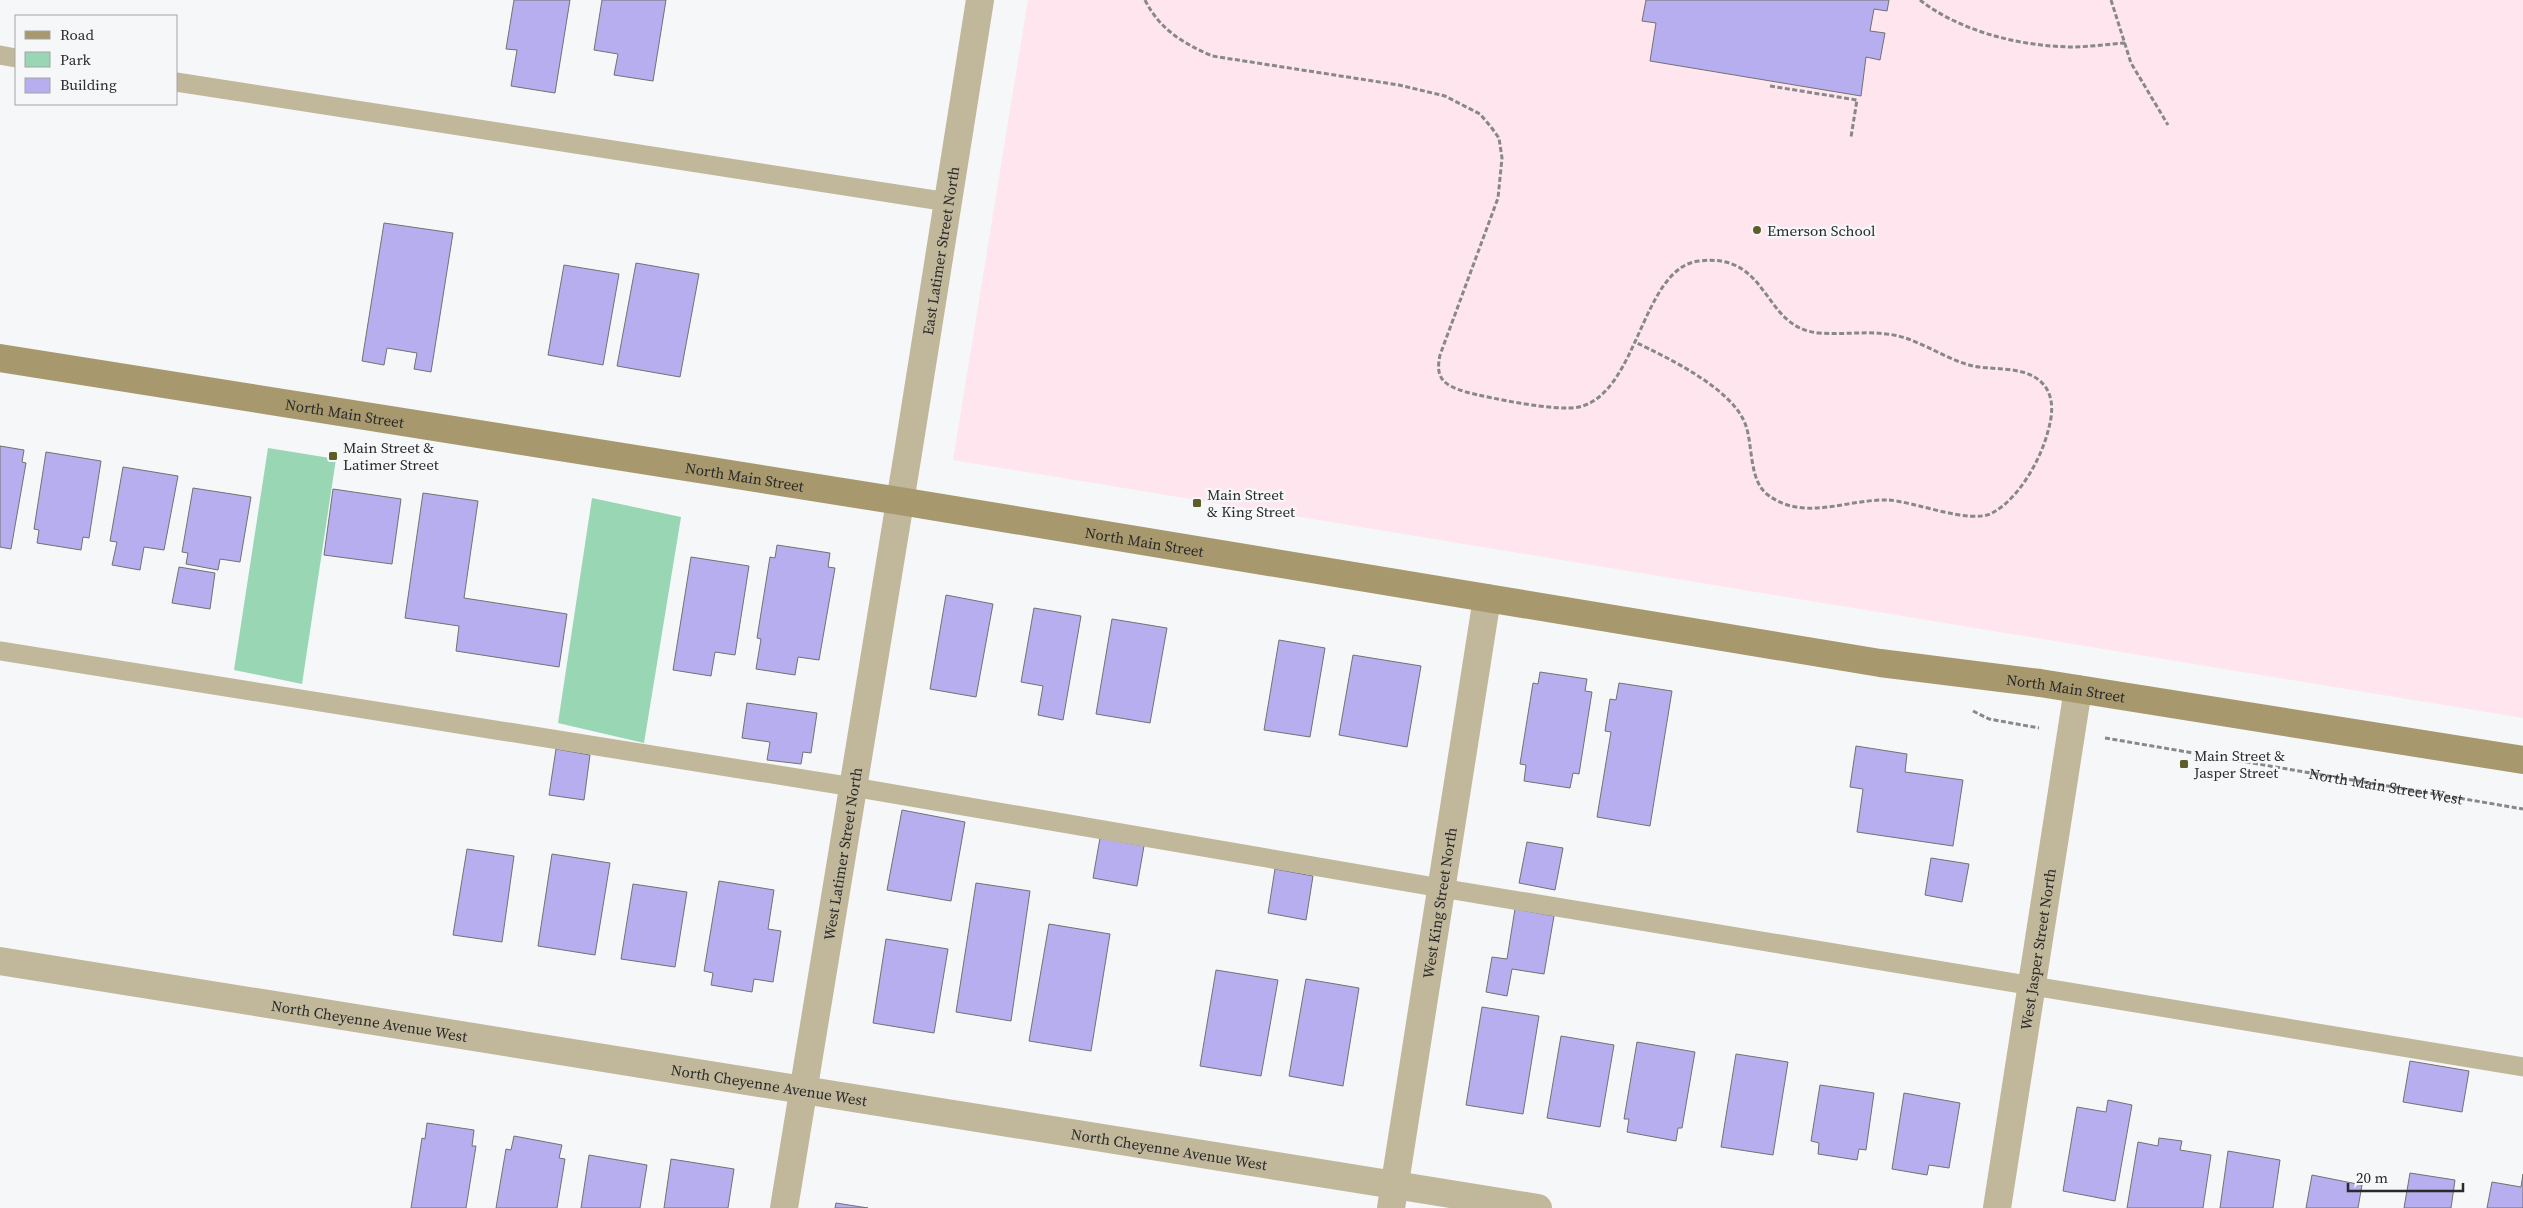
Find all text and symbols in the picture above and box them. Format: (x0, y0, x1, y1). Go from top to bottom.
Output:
legend (15, 15, 178, 105)
text: Road (60, 24, 94, 45)
text: Park (60, 49, 92, 70)
text: Building (60, 74, 117, 95)
street label: East Latimer Street North (916, 165, 964, 337)
place label: Emerson School (1767, 220, 1876, 241)
marker: Emerson School (1751, 224, 1763, 236)
street label: North Main Street (284, 393, 406, 433)
place label: Main Street & Latimer Street (343, 437, 439, 475)
marker: Main Street & Latimer Street (327, 450, 339, 462)
street label: North Main Street (684, 457, 806, 496)
place label: Main Street & King Street (1207, 484, 1295, 522)
marker: Main Street & King Street (1191, 497, 1203, 509)
street label: North Main Street (1084, 521, 1205, 562)
street label: North Main Street (2005, 668, 2127, 707)
place label: Main Street & Jasper Street (2193, 745, 2285, 783)
marker: Main Street & Jasper Street (2178, 758, 2190, 770)
street label: North Main Street West (2308, 762, 2464, 809)
street label: West Latimer Street North (818, 766, 867, 942)
street label: West King Street North (1417, 826, 1461, 980)
street label: West Jasper Street North (2014, 867, 2060, 1031)
street label: North Cheyenne Avenue West (270, 994, 469, 1046)
street label: North Cheyenne Avenue West (670, 1058, 869, 1111)
street label: North Cheyenne Avenue West (1069, 1123, 1269, 1175)
scale bar (2348, 1160, 2463, 1192)
text: 20 m (2356, 1167, 2388, 1188)

